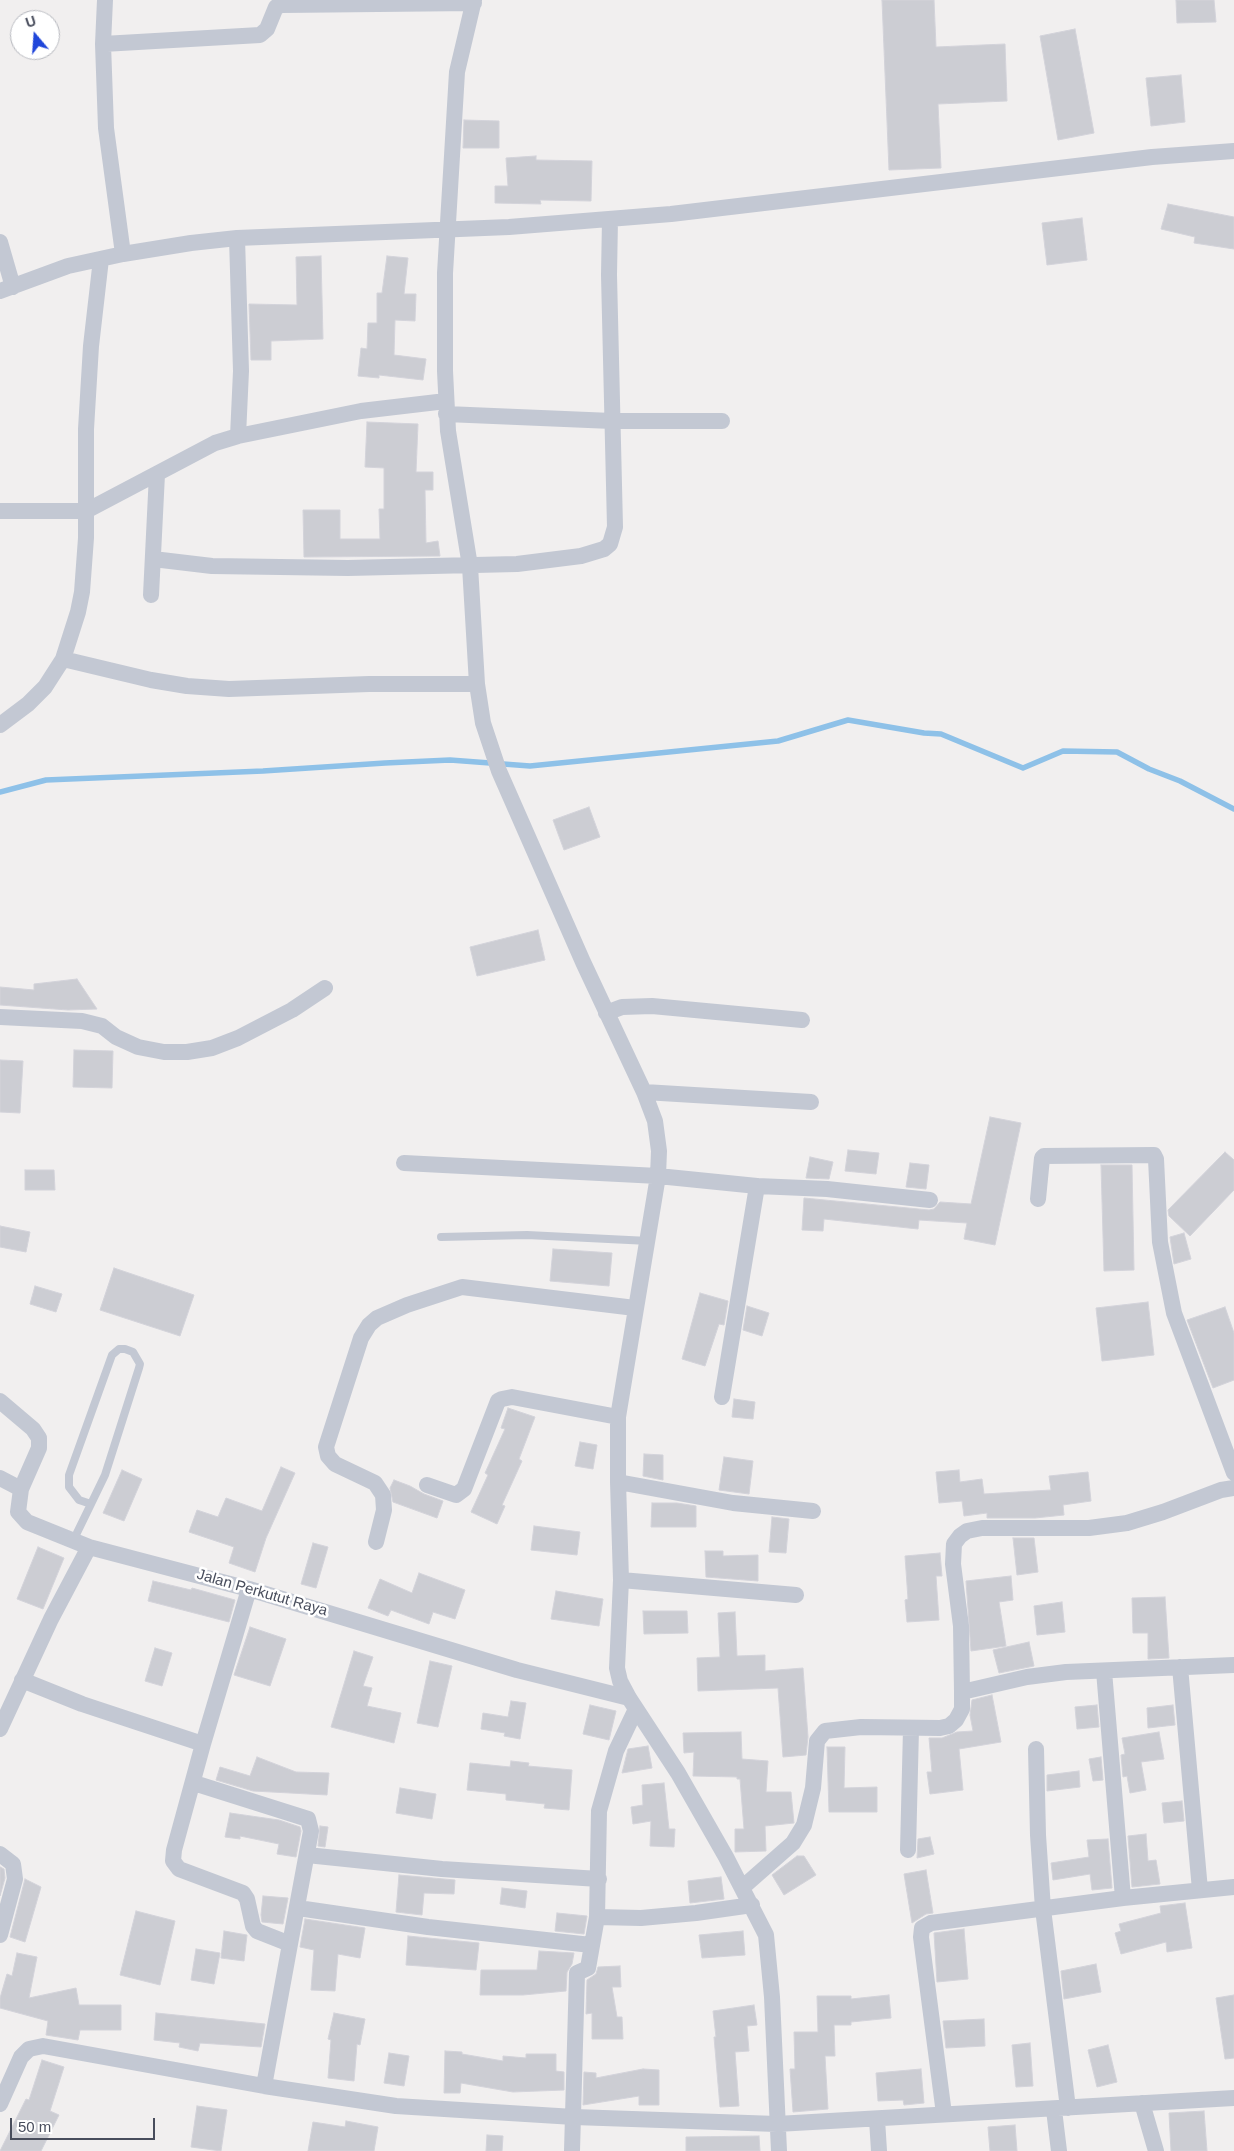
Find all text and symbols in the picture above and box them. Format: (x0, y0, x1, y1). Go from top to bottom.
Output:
north arrow (10, 10, 60, 60)
text: U (23, 13, 38, 31)
street label: Jalan Perkutut Raya (195, 1566, 329, 1620)
scale bar (12, 2108, 158, 2140)
text: 50 m (18, 2118, 51, 2135)

